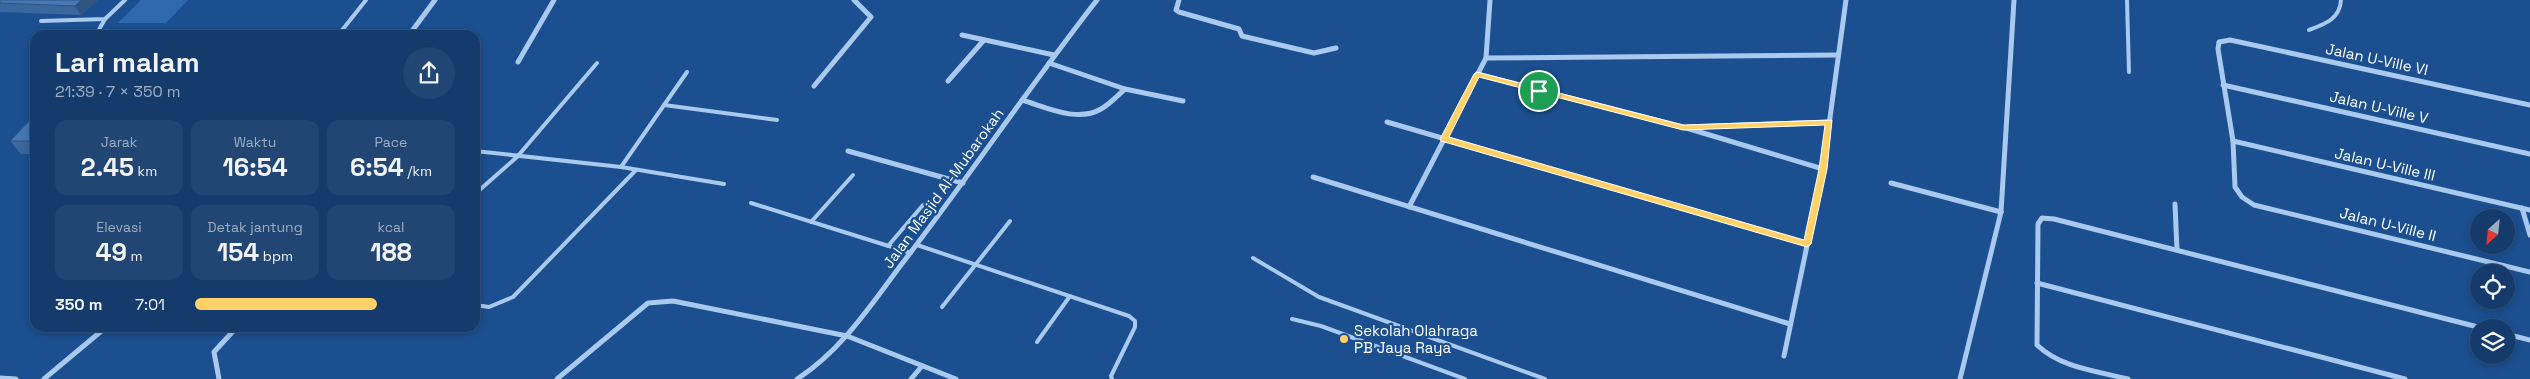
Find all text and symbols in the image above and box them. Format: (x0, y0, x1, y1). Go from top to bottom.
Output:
street label: Jalan U-Ville VI (2324, 39, 2430, 79)
text: Lari malam (55, 44, 200, 80)
button: share (403, 47, 455, 99)
pin (1518, 70, 1560, 112)
icon: arrive (1525, 77, 1553, 105)
text: 21:39 · 7 × 350 m (55, 81, 181, 102)
street label: Jalan U-Ville V (2328, 86, 2430, 128)
street label: Jalan Masjid Al-Mubarokah (878, 104, 1008, 272)
text: Jarak (101, 133, 137, 151)
text: Waktu (234, 133, 276, 151)
text: Pace (375, 133, 407, 151)
street label: Jalan U-Ville III (2333, 143, 2437, 185)
text: 2.45 (81, 151, 134, 183)
text: 16:54 (222, 151, 288, 183)
text: 6:54 (350, 151, 404, 183)
text: km (134, 162, 157, 180)
text: /km (404, 162, 432, 180)
street label: Jalan U-Ville II (2338, 203, 2438, 245)
north arrow (2470, 209, 2515, 254)
map controls (2470, 209, 2515, 364)
text: Elevasi (96, 218, 142, 236)
text: Detak jantung (207, 218, 303, 236)
text: kcal (377, 218, 405, 236)
text: 49 (96, 236, 127, 268)
text: 154 (217, 236, 259, 268)
text: 188 (370, 236, 412, 268)
text: m (127, 247, 143, 265)
text: bpm (259, 247, 293, 265)
button: locate (2470, 264, 2515, 309)
text: 350 m (55, 294, 102, 315)
text: 7:01 (135, 294, 165, 315)
button: layers (2470, 319, 2515, 364)
place label: Sekolah Olahraga PB Jaya Raya (1354, 321, 1478, 357)
marker: Sekolah Olahraga PB Jaya Raya (1338, 333, 1350, 345)

